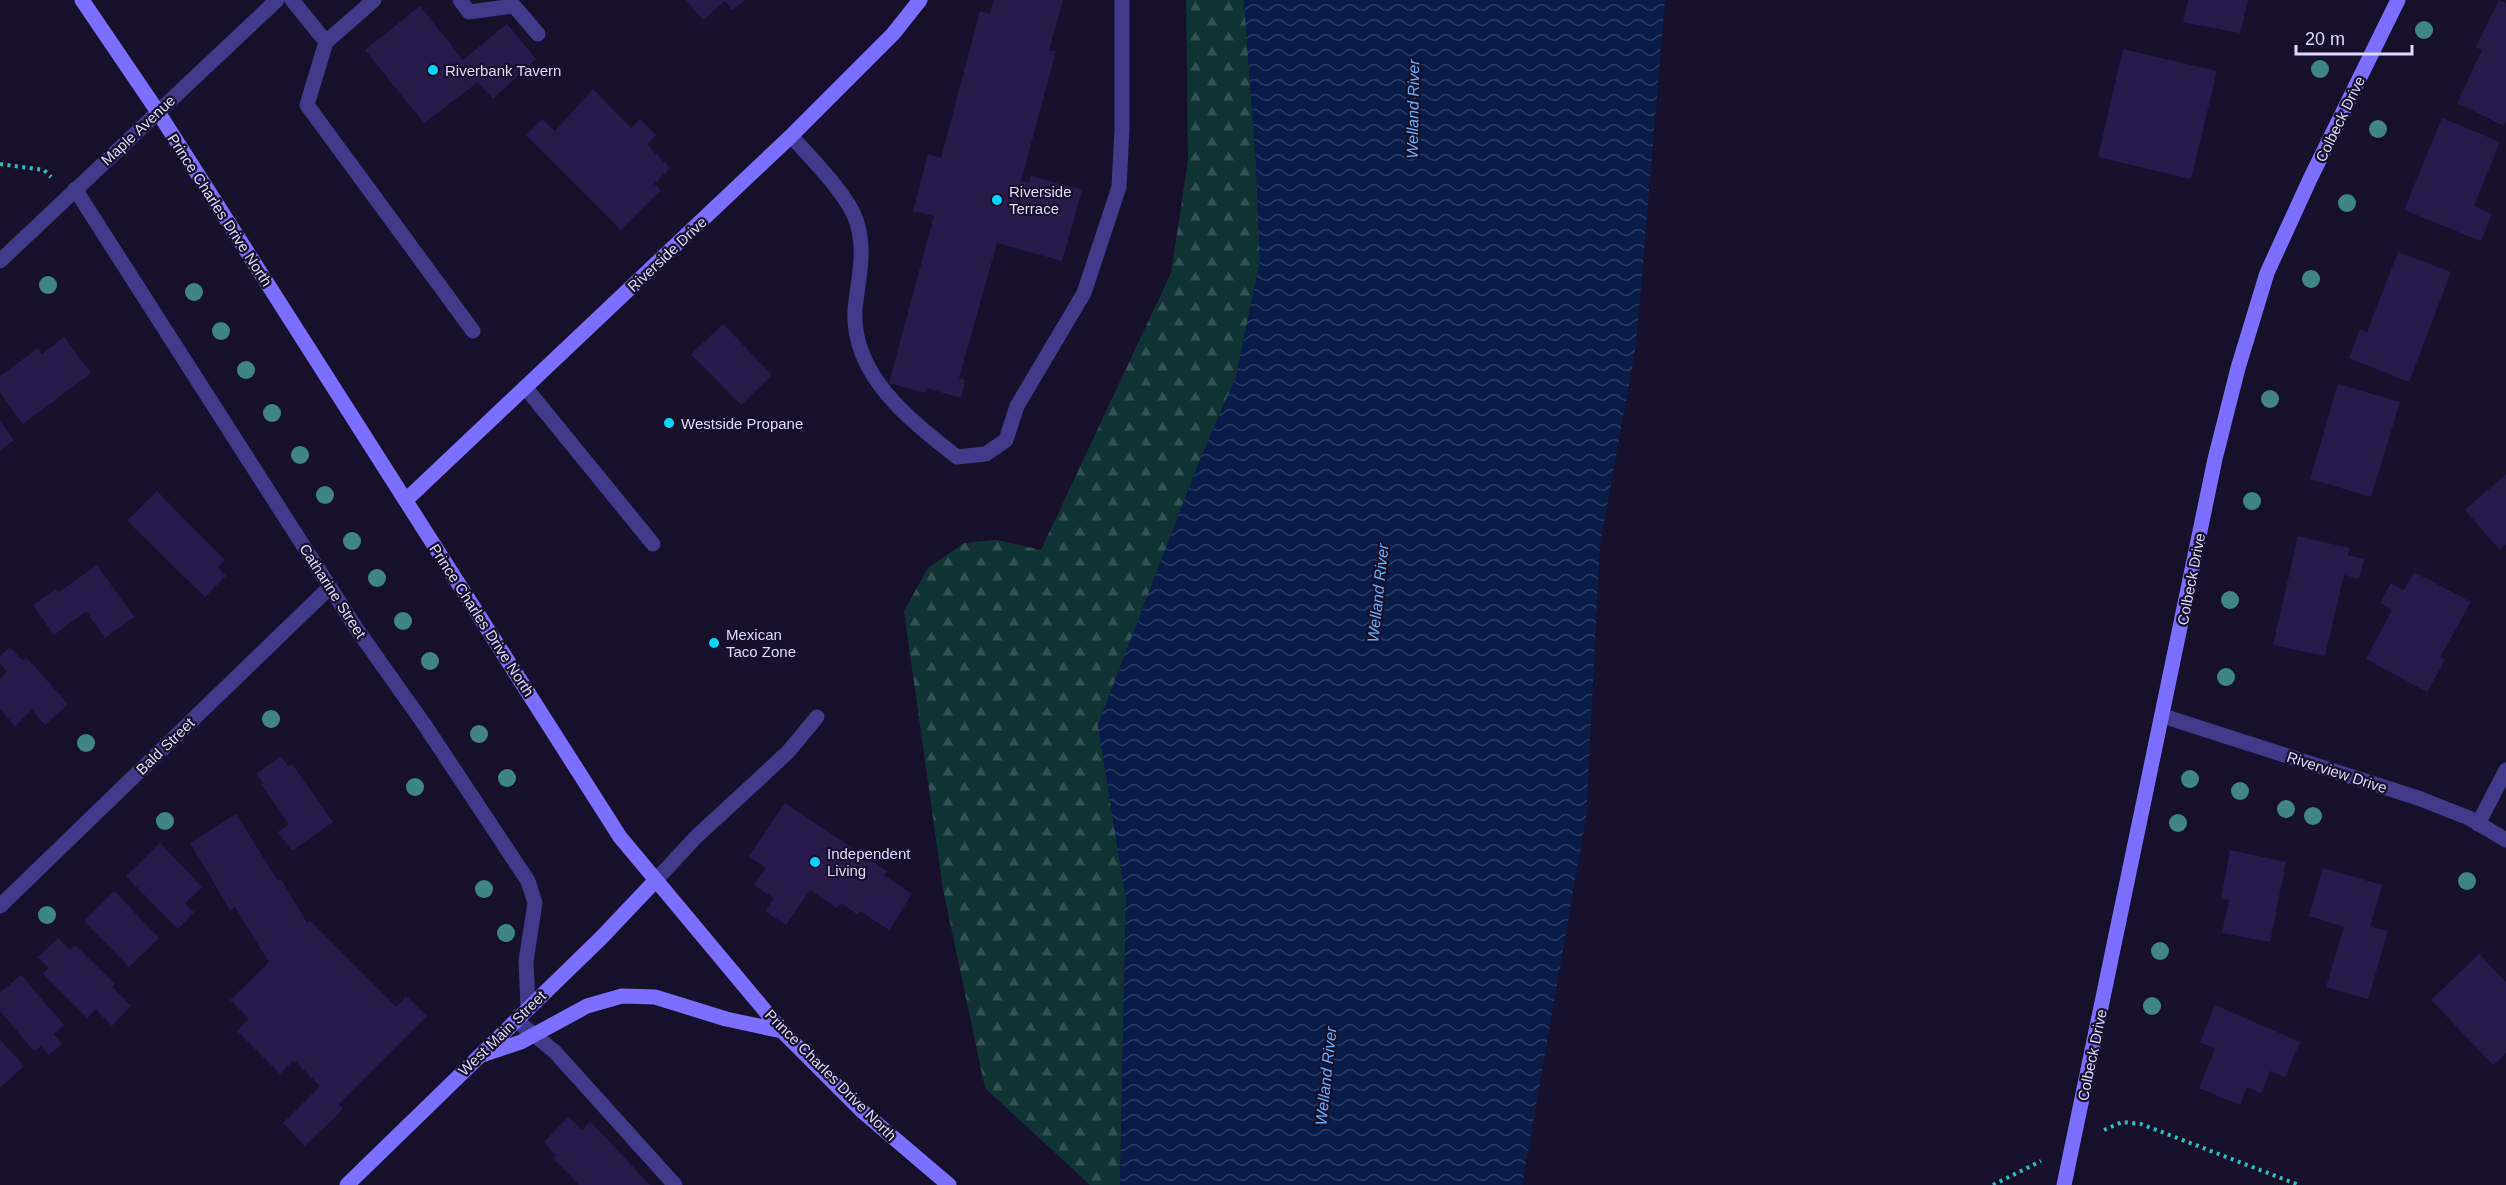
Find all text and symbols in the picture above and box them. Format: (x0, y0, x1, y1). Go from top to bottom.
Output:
scale bar (2296, 18, 2412, 56)
text: 20 m (2305, 29, 2345, 49)
water label: Welland River (1404, 59, 1422, 159)
place label: Riverbank Tavern (445, 62, 561, 79)
marker: Riverbank Tavern (426, 63, 440, 77)
street label: Colbeck Drive (2312, 73, 2368, 165)
street label: Maple Avenue (98, 91, 178, 169)
street label: Prince Charles Drive North (164, 131, 276, 289)
place label: Riverside Terrace (1009, 183, 1072, 217)
marker: Riverside Terrace (990, 193, 1004, 207)
street label: Riverside Drive (624, 213, 710, 295)
place label: Westside Propane (681, 415, 803, 432)
marker: Westside Propane (662, 416, 676, 430)
street label: Colbeck Drive (2174, 532, 2208, 626)
street label: Catharine Street (296, 541, 370, 642)
street label: Prince Charles Drive North (426, 541, 538, 699)
water label: Welland River (1364, 542, 1392, 643)
place label: Mexican Taco Zone (726, 626, 796, 660)
marker: Mexican Taco Zone (707, 636, 721, 650)
street label: Bald Street (132, 714, 198, 778)
street label: Riverview Drive (2285, 748, 2389, 796)
place label: Independent Living (827, 845, 911, 879)
marker: Independent Living (808, 855, 822, 869)
street label: West Main Street (455, 986, 550, 1079)
street label: Prince Charles Drive North (762, 1006, 900, 1144)
street label: Colbeck Drive (2074, 1008, 2110, 1102)
water label: Welland River (1312, 1025, 1340, 1126)

